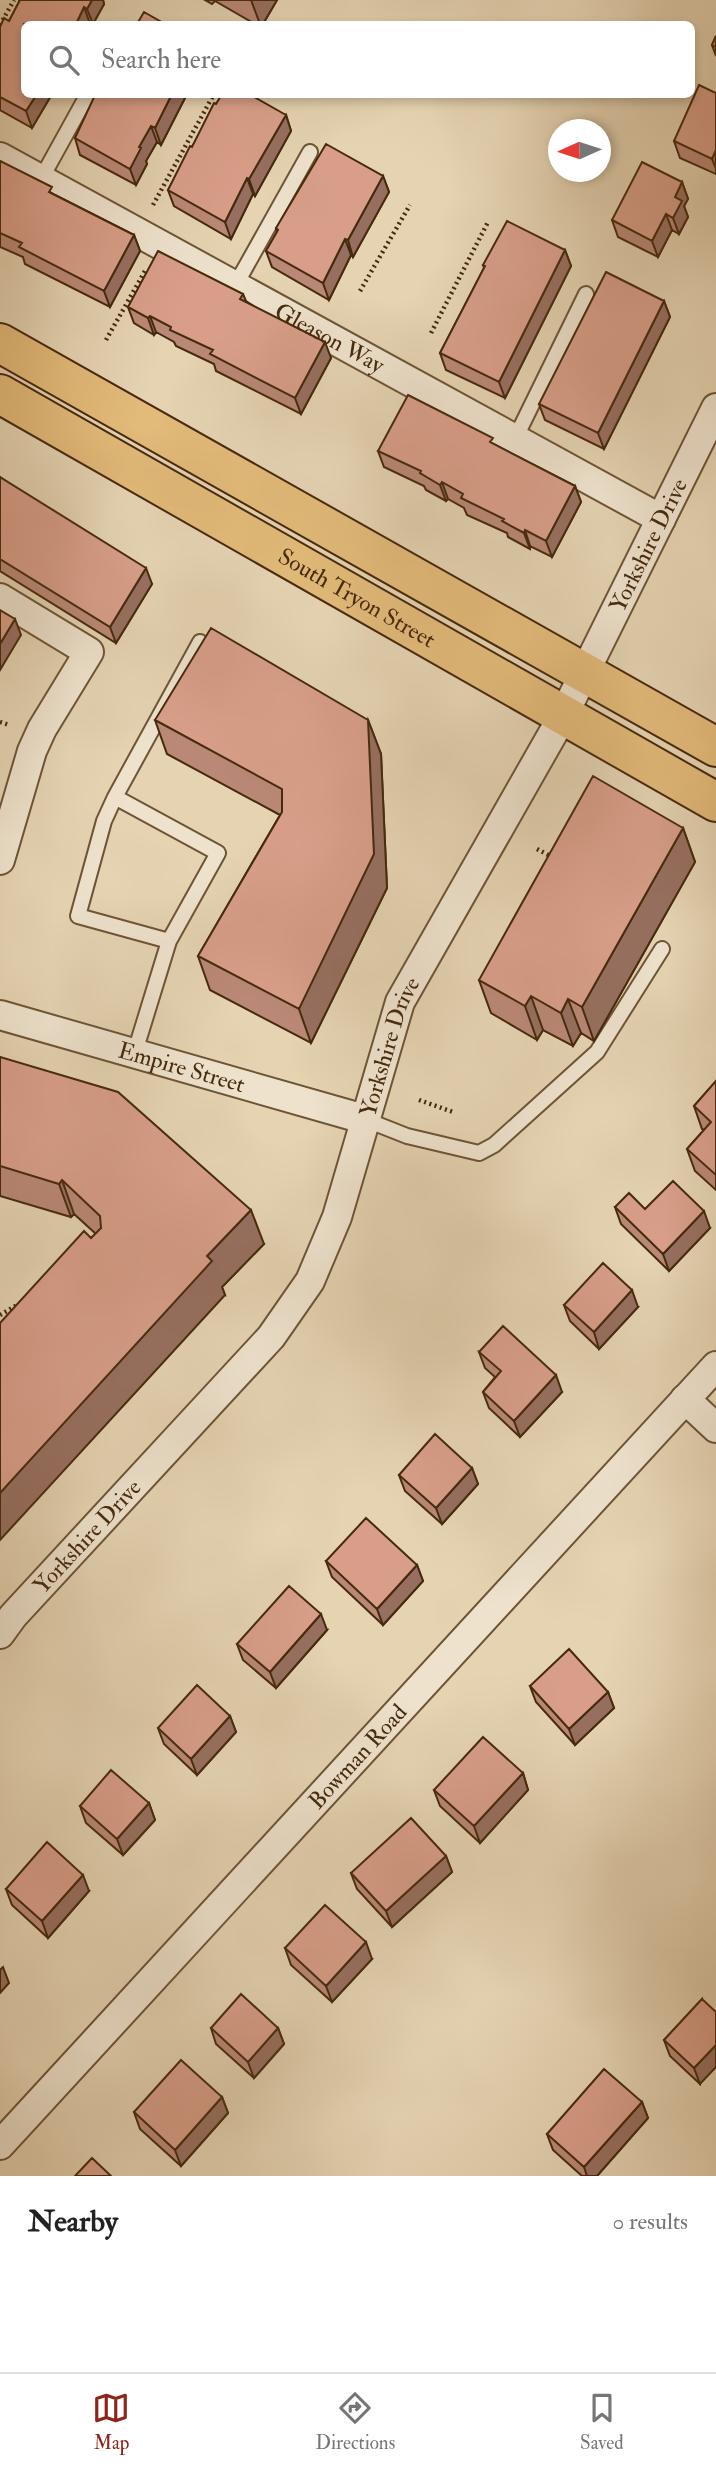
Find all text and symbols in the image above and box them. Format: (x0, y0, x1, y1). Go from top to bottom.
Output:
search box (21, 21, 695, 98)
icon: search (45, 41, 83, 79)
text: Search here (101, 44, 221, 76)
north arrow (548, 119, 611, 182)
street label: Gleason Way (270, 296, 390, 380)
street label: Yorkshire Drive (603, 473, 694, 617)
street label: South Tryon Street (273, 542, 441, 654)
street label: Yorkshire Drive (353, 971, 427, 1120)
street label: Empire Street (115, 1036, 248, 1099)
street label: Yorkshire Drive (27, 1473, 148, 1600)
street label: Bowman Road (302, 1698, 413, 1815)
text: Nearby (28, 2203, 118, 2240)
text: 0 results (612, 2207, 688, 2236)
tab: Map (92, 2389, 130, 2455)
tab: Directions (315, 2389, 395, 2455)
tab: Saved (580, 2389, 624, 2455)

